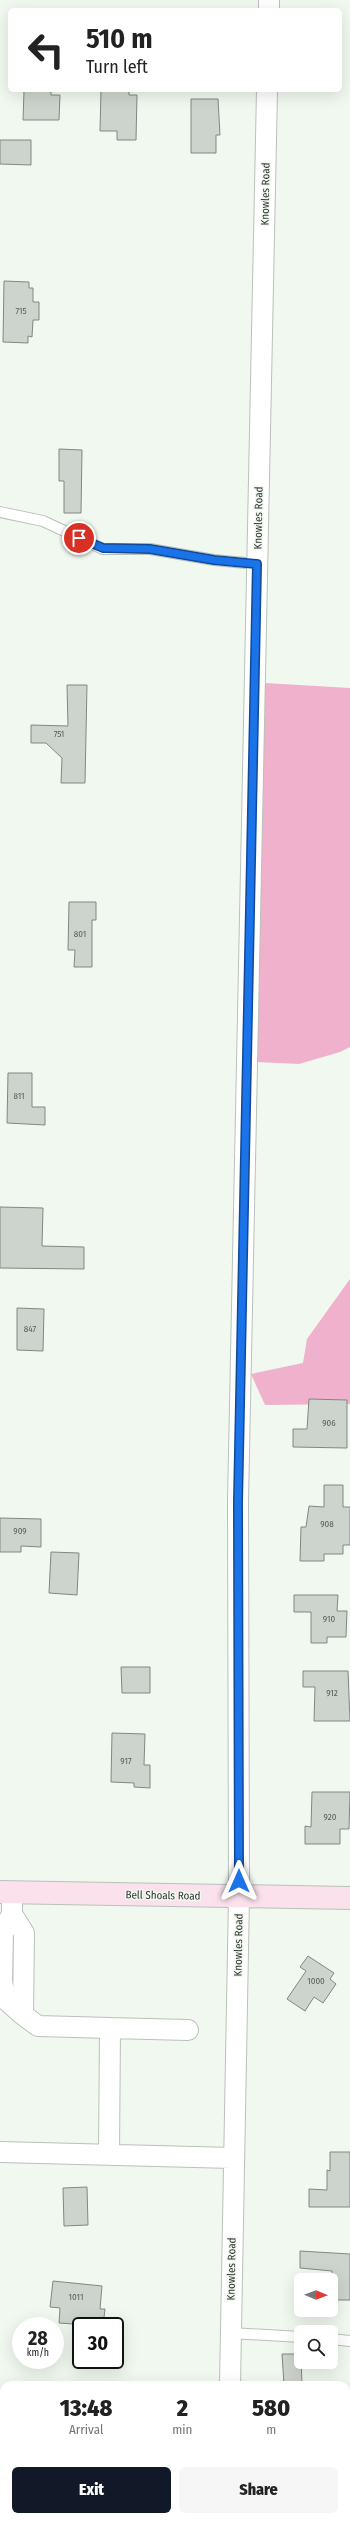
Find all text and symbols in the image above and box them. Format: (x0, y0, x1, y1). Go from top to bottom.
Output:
text: 510 m (86, 22, 153, 55)
icon: left (20, 24, 72, 76)
text: Turn left (86, 56, 148, 78)
street label: Knowles Road (258, 162, 273, 226)
house number: 715 (15, 306, 27, 316)
street label: Knowles Road (251, 486, 266, 550)
pin (62, 521, 96, 555)
icon: arrive (68, 527, 90, 549)
house number: 751 (54, 729, 64, 739)
house number: 801 (74, 929, 86, 939)
house number: 811 (13, 1091, 25, 1101)
house number: 847 (24, 1324, 37, 1334)
house number: 906 (322, 1418, 336, 1428)
house number: 908 (320, 1519, 334, 1529)
house number: 909 (13, 1526, 27, 1536)
house number: 910 (323, 1614, 336, 1624)
house number: 912 (326, 1688, 338, 1698)
house number: 917 (120, 1756, 132, 1766)
house number: 920 (324, 1812, 337, 1822)
position arrow (218, 1860, 260, 1902)
street label: Bell Shoals Road (125, 1888, 201, 1903)
street label: Knowles Road (231, 1913, 246, 1977)
house number: 1000 (307, 1976, 325, 1986)
street label: Knowles Road (224, 2237, 239, 2301)
north arrow (294, 2273, 338, 2317)
map controls (294, 2273, 338, 2369)
house number: 1011 (69, 2292, 83, 2302)
speed limit sign: 30 (72, 2317, 124, 2369)
button: search (294, 2325, 338, 2369)
text: 28 (28, 2326, 48, 2350)
text: km/h (27, 2347, 49, 2359)
text: 13:48 (60, 2394, 113, 2422)
text: 2 (177, 2394, 188, 2422)
text: 580 (252, 2394, 290, 2422)
text: Arrival (69, 2422, 103, 2437)
text: min (172, 2422, 192, 2437)
text: m (266, 2422, 276, 2437)
button: Exit (12, 2467, 171, 2513)
button: Share (179, 2467, 338, 2513)

